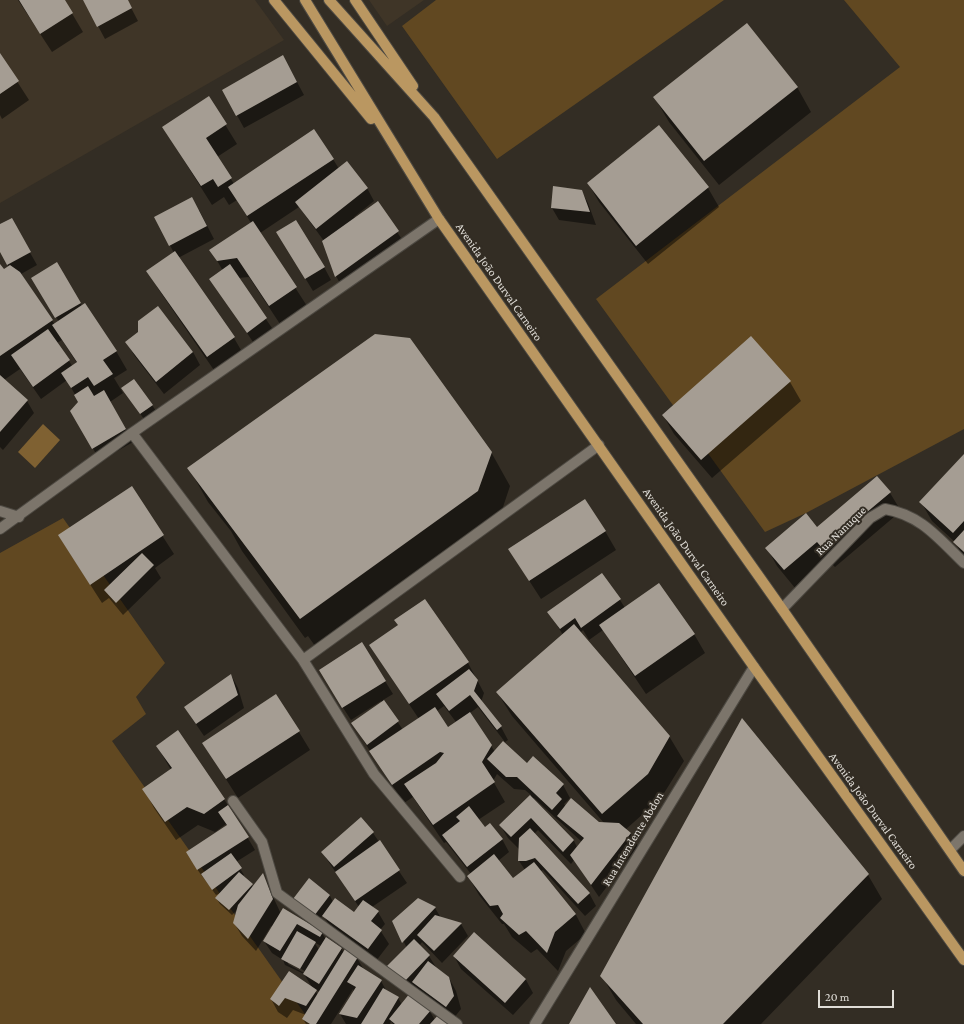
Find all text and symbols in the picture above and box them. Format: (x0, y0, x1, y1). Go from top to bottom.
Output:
street label: Avenida João Durval Carneiro (453, 220, 545, 344)
street label: Avenida João Durval Carneiro (640, 485, 732, 609)
street label: Rua Nanuque (813, 503, 869, 559)
street label: Avenida João Durval Carneiro (826, 750, 920, 872)
street label: Rua Intendente Abdon (599, 789, 667, 889)
scale bar (820, 982, 896, 1008)
text: 20 m (825, 990, 849, 1004)

